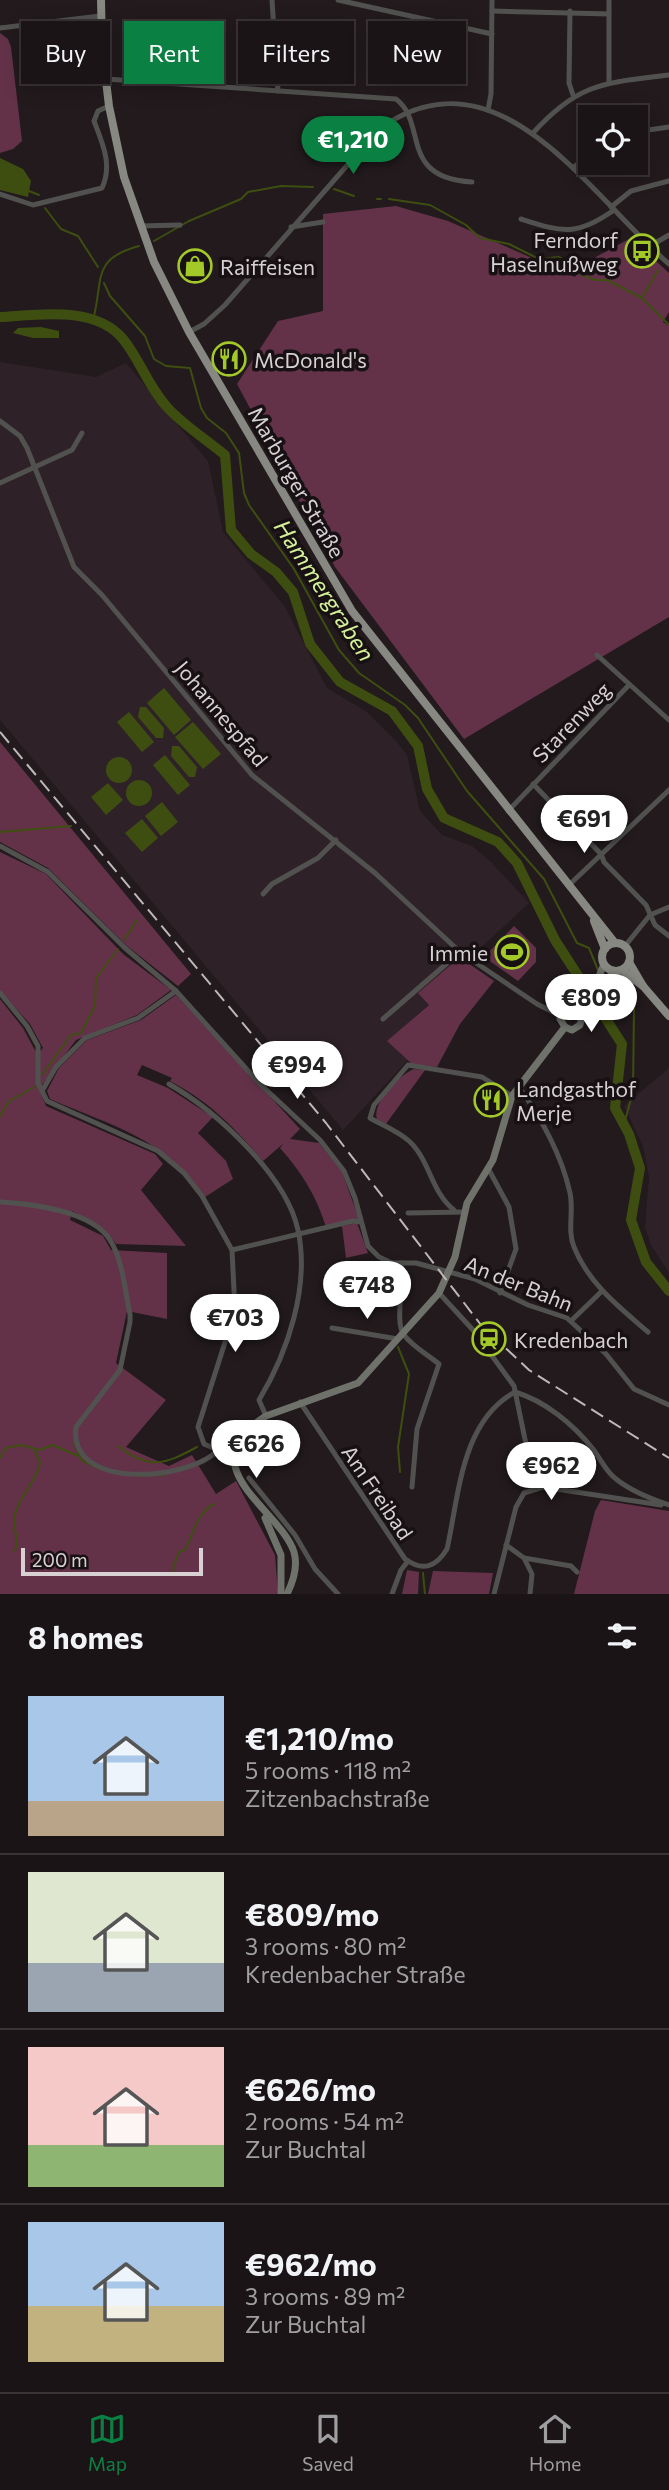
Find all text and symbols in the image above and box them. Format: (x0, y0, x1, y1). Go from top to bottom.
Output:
chip: Buy (21, 21, 110, 84)
chip: Rent (124, 21, 224, 84)
chip: Filters (238, 21, 354, 84)
chip: New (368, 21, 466, 84)
map controls (578, 105, 648, 175)
button: locate (578, 105, 648, 175)
pin: €1,210 (296, 116, 410, 176)
text: €1,210 (317, 125, 389, 153)
place label: Ferndorf Haselnußweg (490, 227, 619, 276)
bus stop icon: Ferndorf Haselnußweg (623, 232, 661, 270)
shop icon: Raiffeisen (176, 247, 214, 285)
place label: Raiffeisen (220, 254, 315, 279)
restaurant icon: McDonald's (210, 340, 248, 378)
place label: McDonald's (254, 347, 367, 372)
street label: Marburger Straße (244, 402, 350, 562)
water label: Hammergraben (269, 514, 381, 666)
street label: Johannespfad (171, 655, 273, 771)
street label: Starenweg (527, 677, 615, 767)
pin: €691 (543, 796, 625, 855)
text: €691 (557, 804, 611, 832)
sports icon: Immie (493, 933, 531, 971)
place label: Immie (429, 940, 488, 965)
pin: €809 (550, 974, 632, 1034)
text: €809 (561, 983, 621, 1011)
pin: €994 (256, 1042, 338, 1101)
text: €994 (268, 1050, 326, 1078)
place label: Landgasthof Merje (516, 1076, 637, 1125)
restaurant icon: Landgasthof Merje (472, 1081, 510, 1119)
street label: An der Bahn (461, 1250, 577, 1316)
pin: €748 (326, 1262, 408, 1321)
text: €748 (339, 1270, 395, 1298)
pin: €703 (194, 1294, 276, 1354)
text: €703 (206, 1303, 264, 1331)
station icon: Kredenbach (470, 1320, 508, 1358)
place label: Kredenbach (514, 1327, 628, 1352)
pin: €626 (215, 1420, 297, 1480)
text: €626 (227, 1429, 285, 1457)
street label: Am Freibad (337, 1440, 419, 1544)
pin: €962 (510, 1442, 592, 1502)
text: €962 (522, 1451, 580, 1479)
scale bar (21, 1545, 203, 1577)
text: 200 m (32, 1548, 88, 1571)
icon: filters (603, 1617, 641, 1655)
text: 8 homes (28, 1618, 144, 1655)
text: €1,210/mo (245, 1719, 394, 1756)
icon: home (84, 1724, 168, 1808)
text: 5 rooms · 118 m² (245, 1756, 411, 1784)
text: Zitzenbachstraße (245, 1784, 430, 1812)
text: €809/mo (245, 1895, 379, 1932)
icon: home (84, 1900, 168, 1984)
text: 3 rooms · 80 m² (245, 1932, 406, 1960)
text: Kredenbacher Straße (245, 1960, 466, 1988)
text: €626/mo (245, 2070, 376, 2107)
icon: home (84, 2075, 168, 2159)
text: 2 rooms · 54 m² (245, 2107, 404, 2135)
text: Zur Buchtal (245, 2135, 366, 2163)
text: €962/mo (245, 2245, 377, 2282)
icon: home (84, 2250, 168, 2334)
text: 3 rooms · 89 m² (245, 2282, 405, 2310)
text: Zur Buchtal (245, 2310, 366, 2338)
tab: Map (88, 2410, 127, 2475)
tab: Saved (302, 2410, 354, 2475)
tab: Home (529, 2410, 581, 2475)

